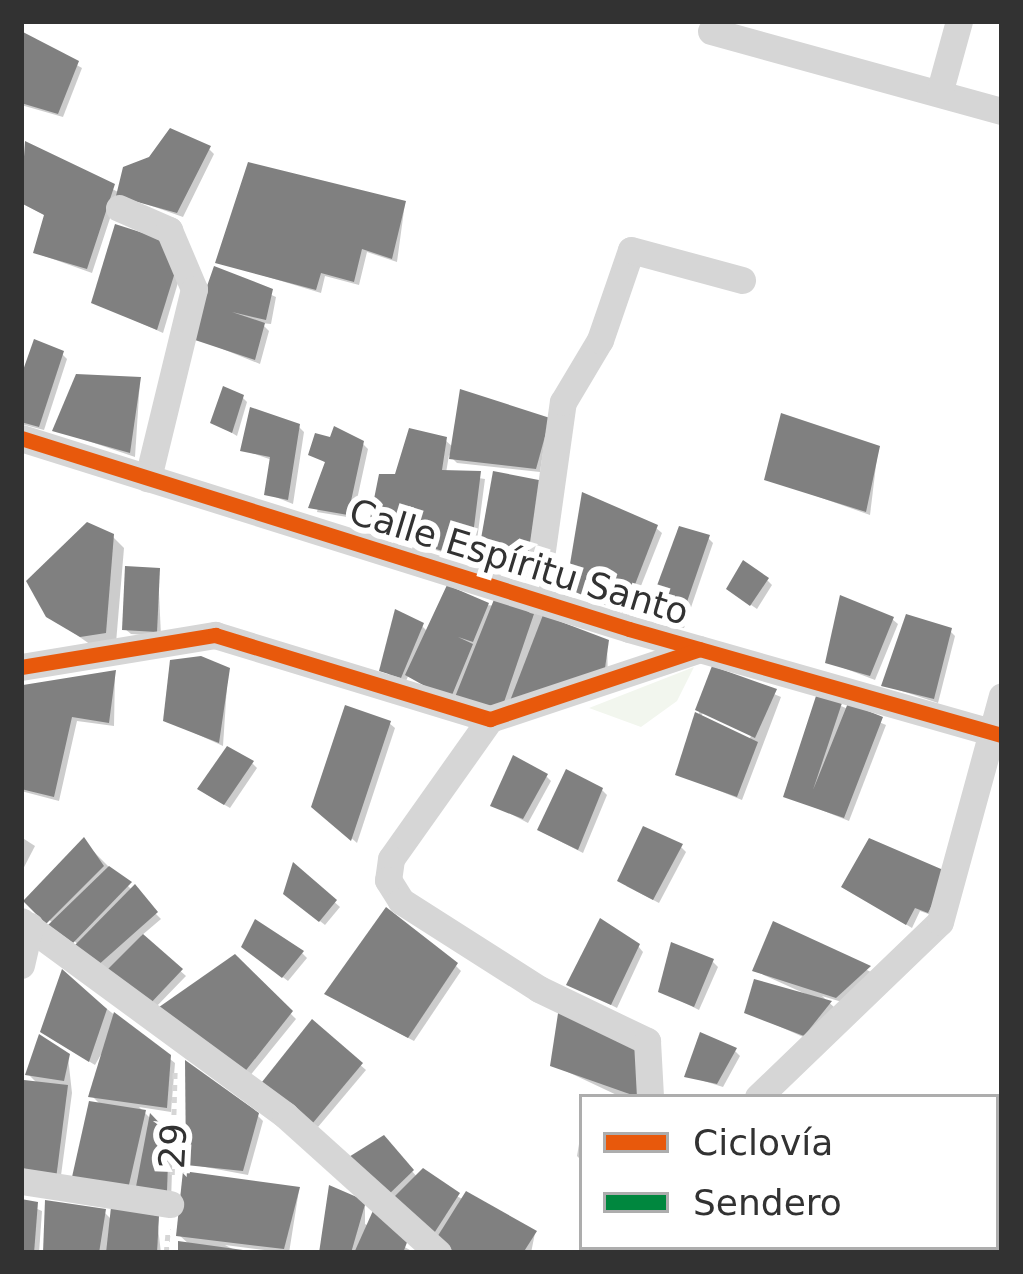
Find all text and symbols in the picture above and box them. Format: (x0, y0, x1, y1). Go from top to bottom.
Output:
street label: Calle Espíritu Santo (344, 490, 694, 634)
legend (579, 1094, 999, 1250)
street label: 29 (150, 1122, 196, 1170)
text: Ciclovía (693, 1122, 833, 1163)
text: Sendero (693, 1182, 842, 1223)

